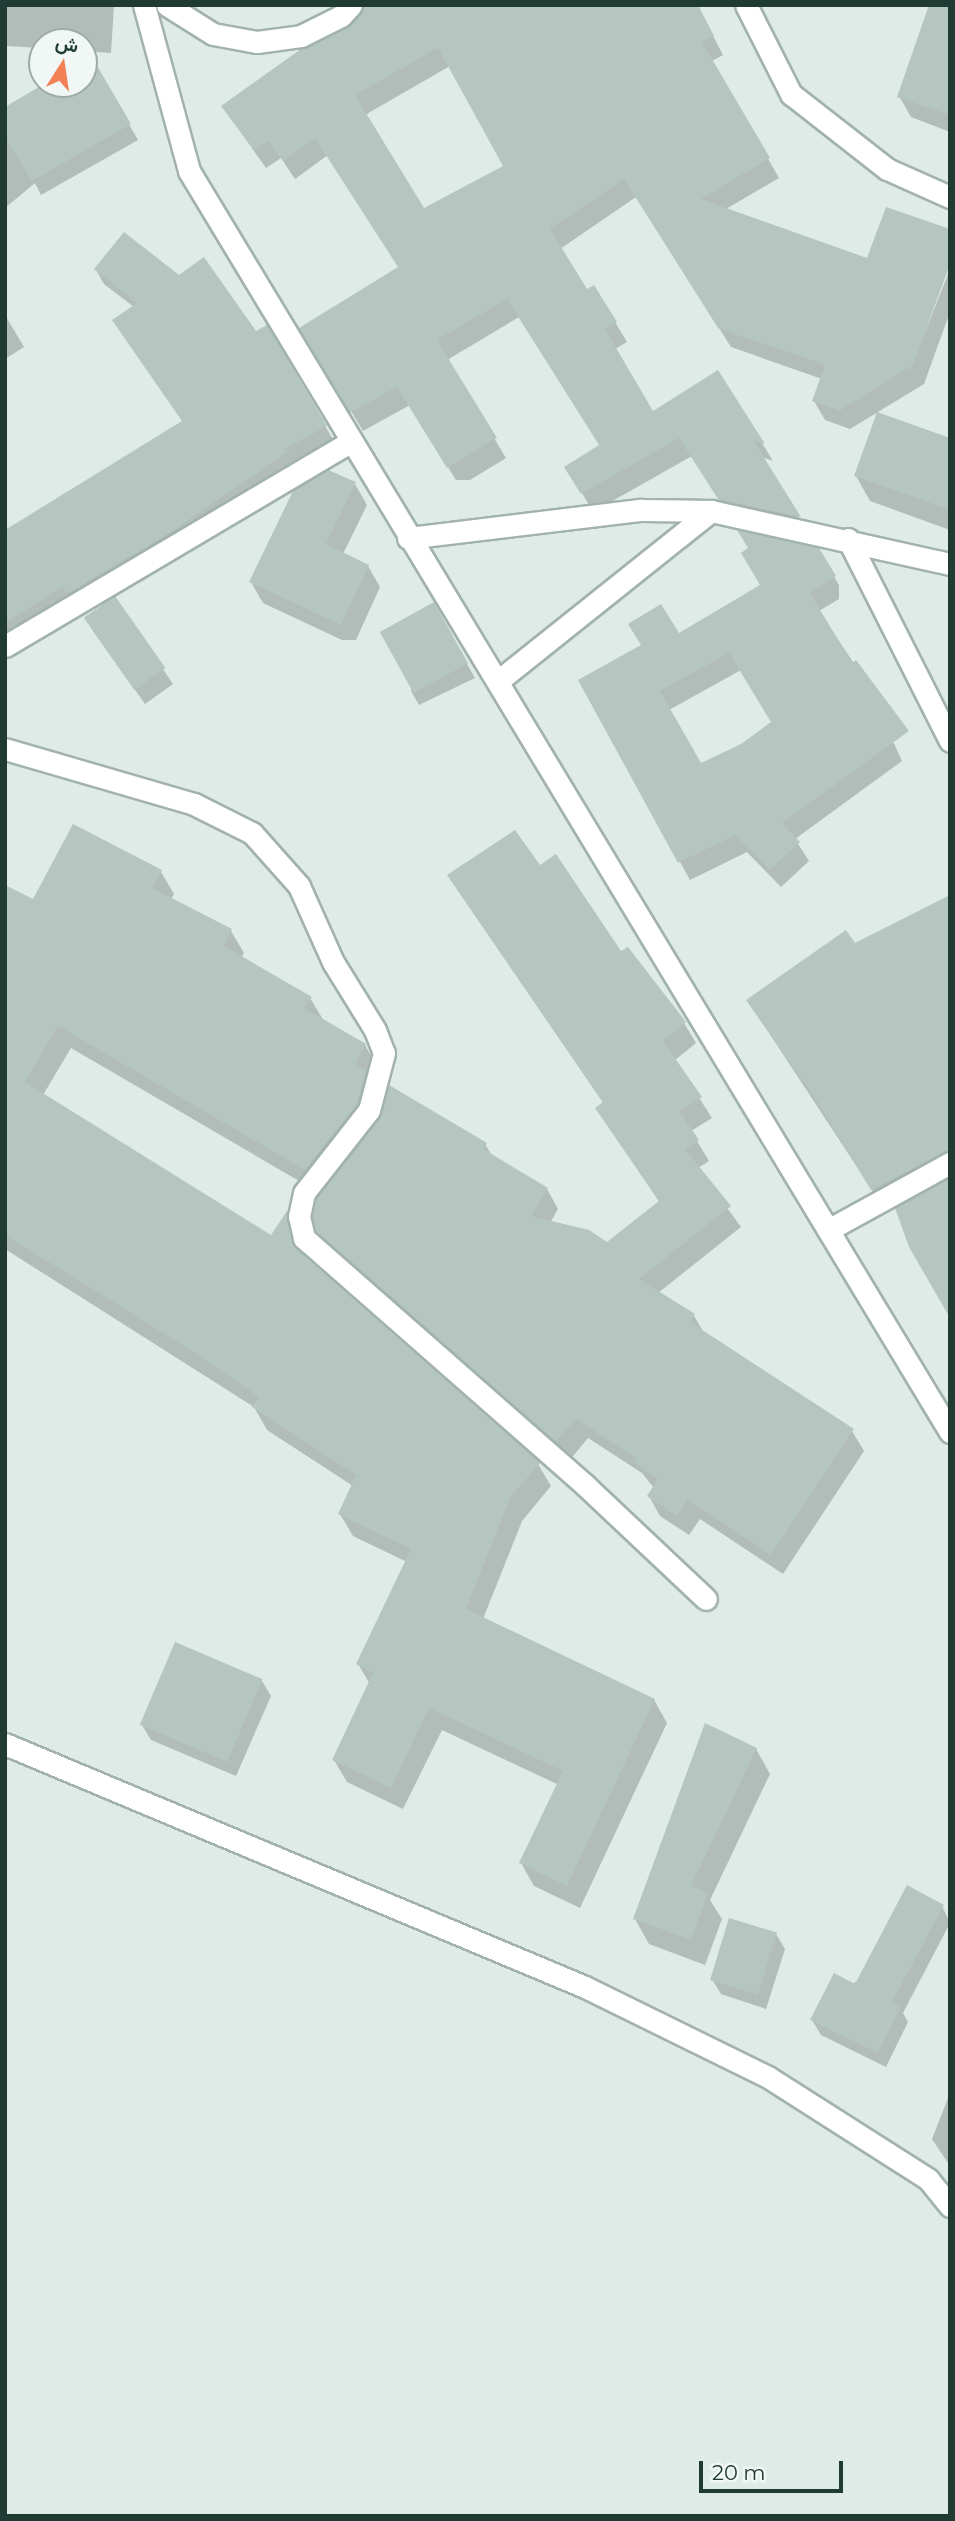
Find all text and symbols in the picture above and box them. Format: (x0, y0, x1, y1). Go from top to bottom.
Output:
north arrow (28, 28, 98, 98)
text: ش (53, 30, 81, 58)
scale bar (703, 2448, 846, 2492)
text: 20 m (712, 2460, 766, 2485)

